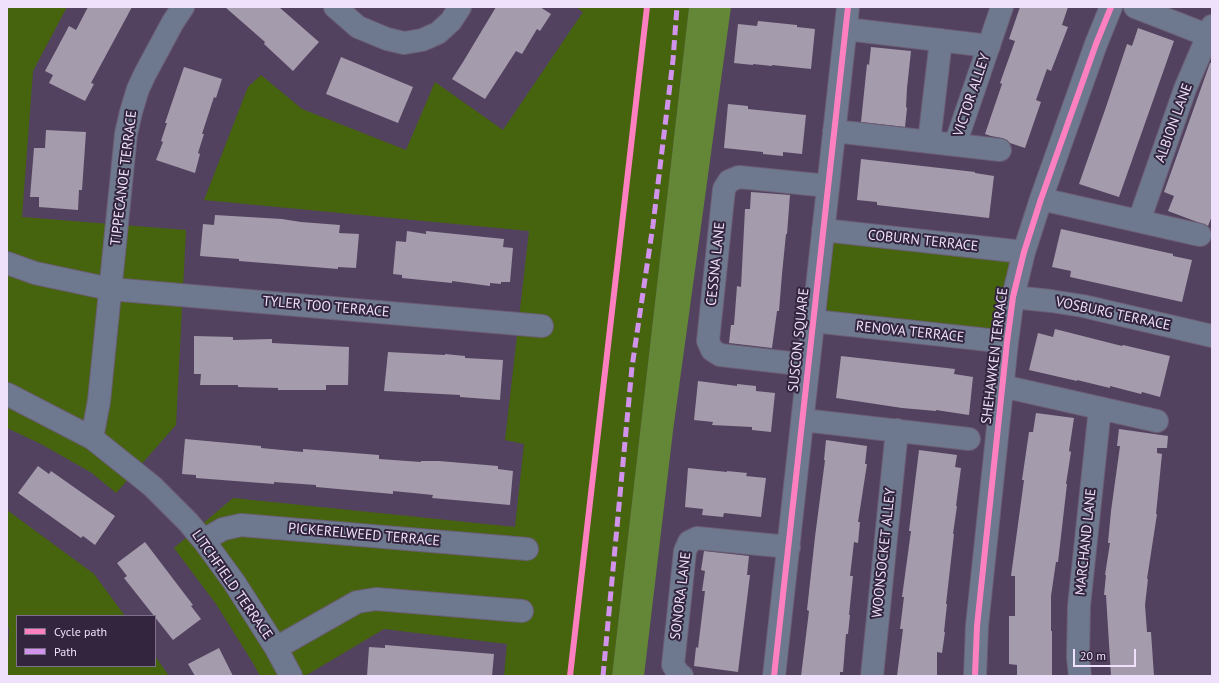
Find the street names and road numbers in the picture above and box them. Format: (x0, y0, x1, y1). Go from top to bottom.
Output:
street label: VICTOR ALLEY (950, 51, 994, 139)
street label: ALBION LANE (1152, 81, 1196, 165)
street label: TIPPECANOE TERRACE (107, 110, 141, 246)
street label: CESSNA LANE (703, 221, 729, 307)
street label: COBURN TERRACE (867, 227, 979, 255)
street label: SUSCON SQUARE (785, 287, 813, 393)
street label: SHEHAWKEN TERRACE (978, 287, 1012, 425)
street label: TYLER TOO TERRACE (262, 293, 390, 321)
street label: VOSBURG TERRACE (1054, 294, 1172, 334)
street label: RENOVA TERRACE (855, 318, 965, 346)
street label: WOONSOCKET ALLEY (869, 487, 899, 619)
street label: MARCHAND LANE (1072, 488, 1100, 596)
street label: PICKERELWEED TERRACE (287, 520, 441, 550)
street label: LITCHFIELD TERRACE (188, 527, 276, 643)
street label: SONORA LANE (667, 551, 695, 641)

